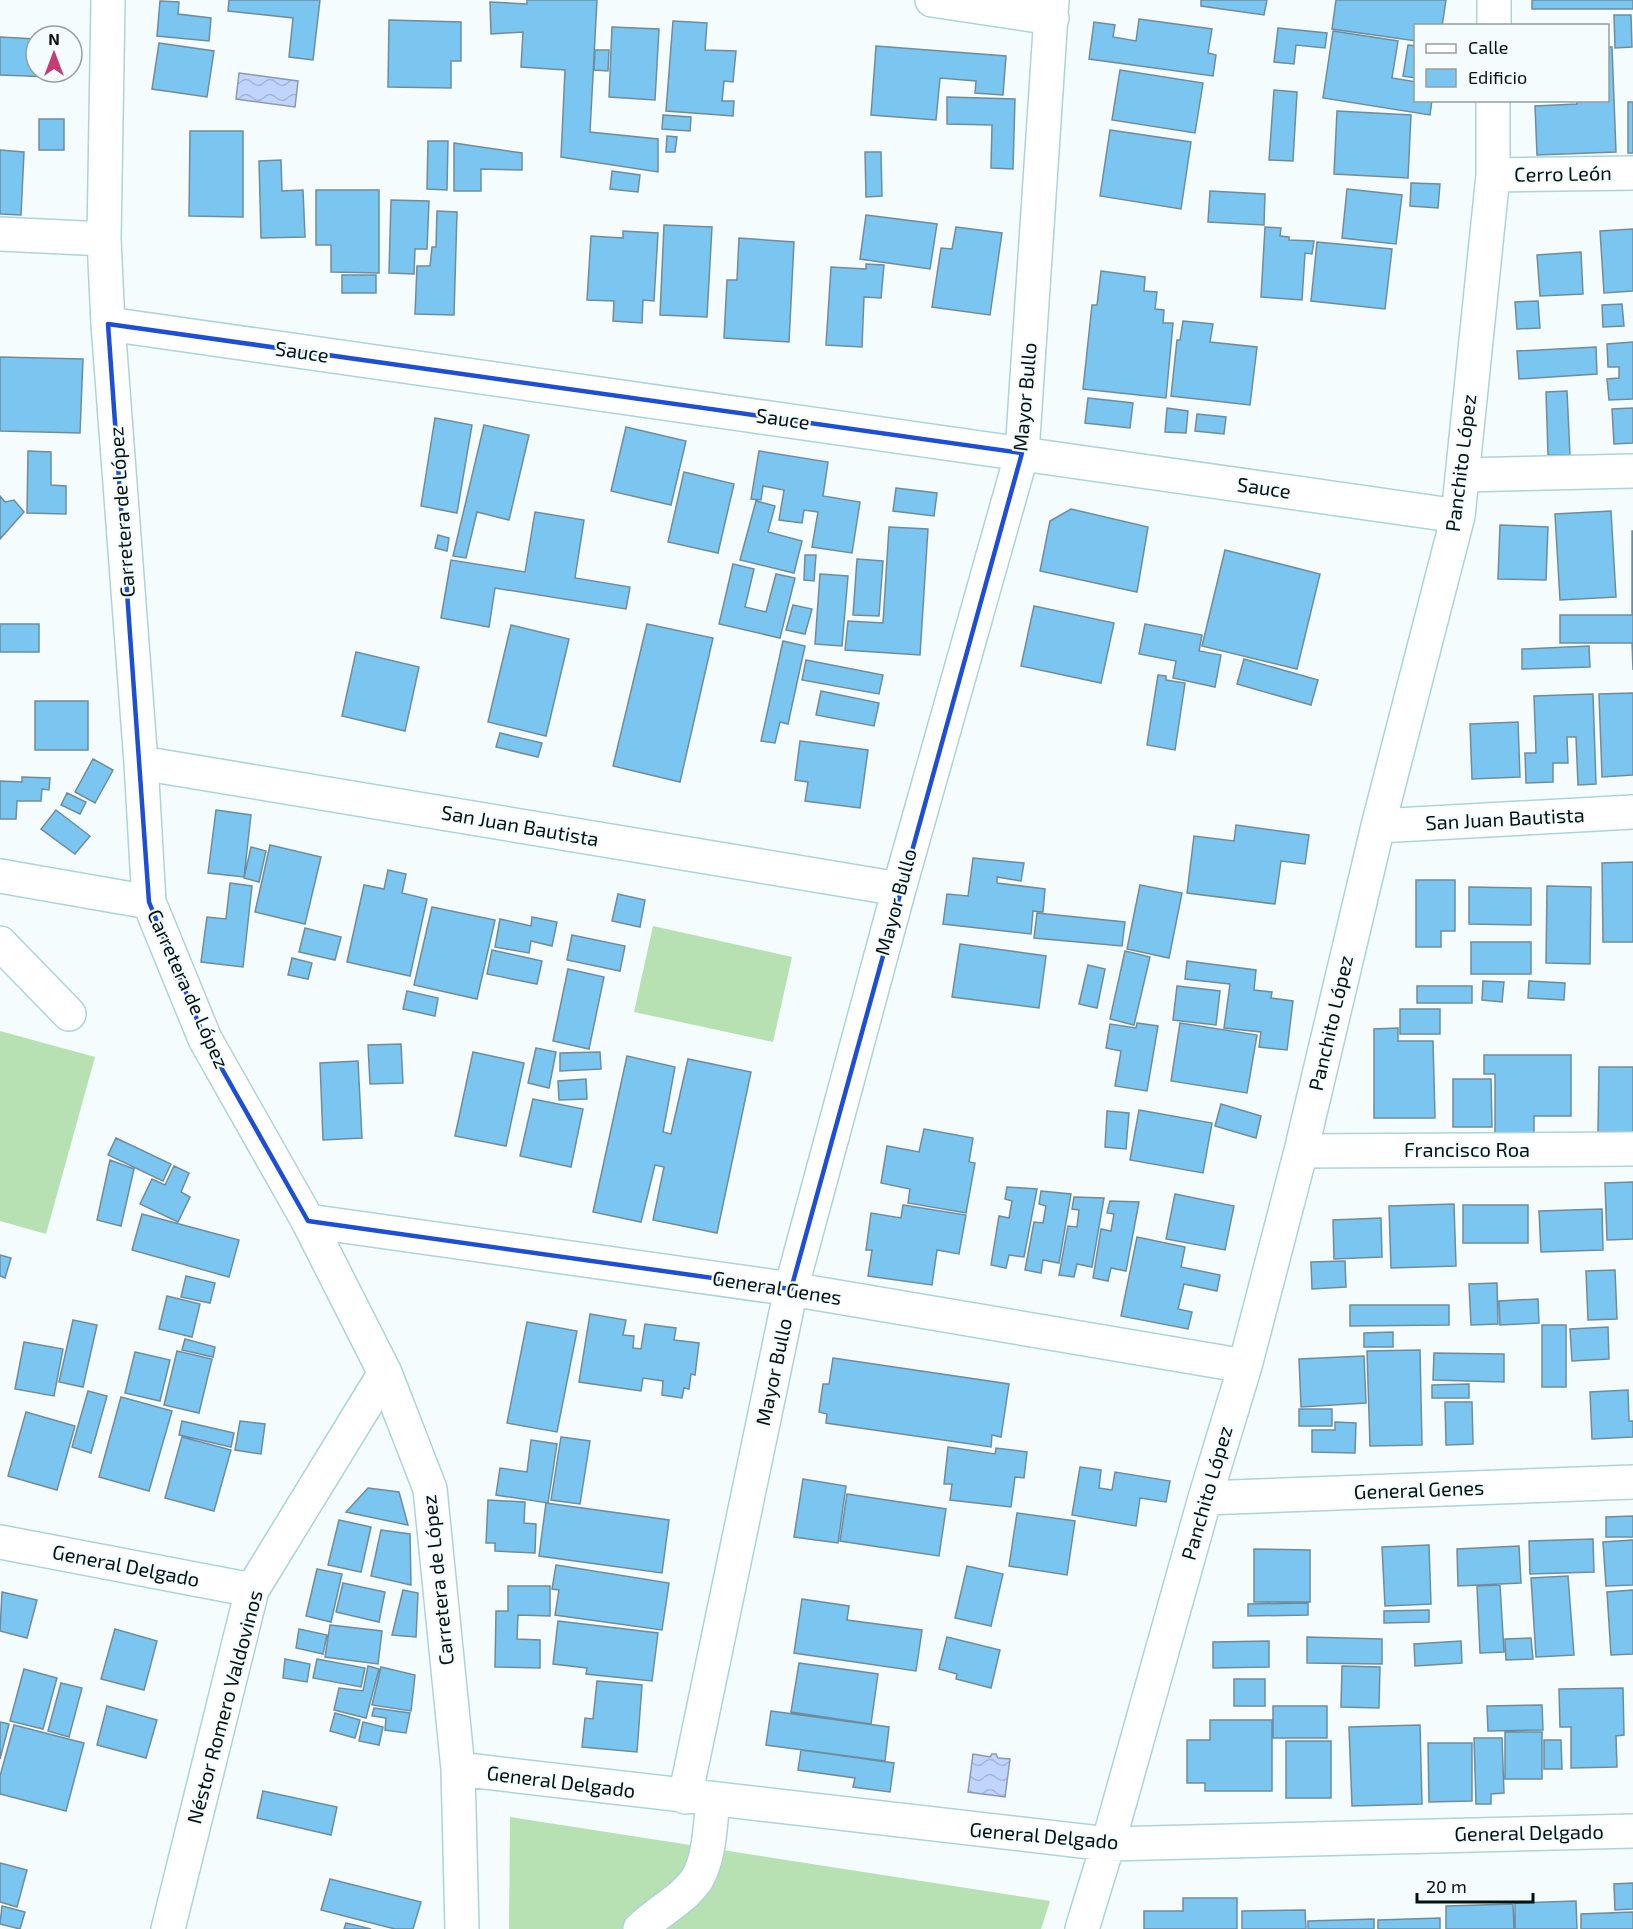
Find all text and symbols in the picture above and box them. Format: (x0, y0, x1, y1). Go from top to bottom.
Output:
north arrow (24, 24, 84, 84)
legend (1414, 24, 1609, 102)
text: N (48, 29, 60, 48)
text: Calle (1468, 36, 1509, 58)
text: Edificio (1468, 66, 1527, 88)
street label: Cerro León (1514, 160, 1612, 186)
street label: Sauce (274, 335, 331, 367)
street label: Mayor Bullo (1007, 341, 1041, 452)
street label: Panchito López (1440, 393, 1480, 533)
street label: Sauce (755, 402, 812, 434)
street label: Carretera de López (103, 426, 139, 598)
street label: Sauce (1236, 471, 1293, 503)
street label: San Juan Bautista (440, 799, 601, 851)
street label: San Juan Bautista (1425, 802, 1585, 834)
street label: Mayor Bullo (869, 846, 921, 958)
street label: Carretera de López (143, 905, 235, 1072)
street label: Panchito López (1303, 953, 1357, 1093)
street label: Francisco Roa (1404, 1137, 1530, 1161)
street label: General Genes (711, 1265, 843, 1309)
street label: Mayor Bullo (750, 1316, 796, 1428)
street label: Panchito López (1175, 1423, 1237, 1562)
street label: General Genes (1353, 1475, 1485, 1503)
street label: Carretera de López (416, 1494, 458, 1667)
street label: General Delgado (51, 1539, 202, 1591)
street label: Néstor Romero Valdovinos (181, 1587, 267, 1826)
street label: General Delgado (486, 1760, 637, 1802)
street label: General Delgado (969, 1817, 1120, 1853)
street label: General Delgado (1454, 1819, 1604, 1845)
scale bar (1417, 1866, 1532, 1904)
text: 20 m (1426, 1875, 1467, 1897)

